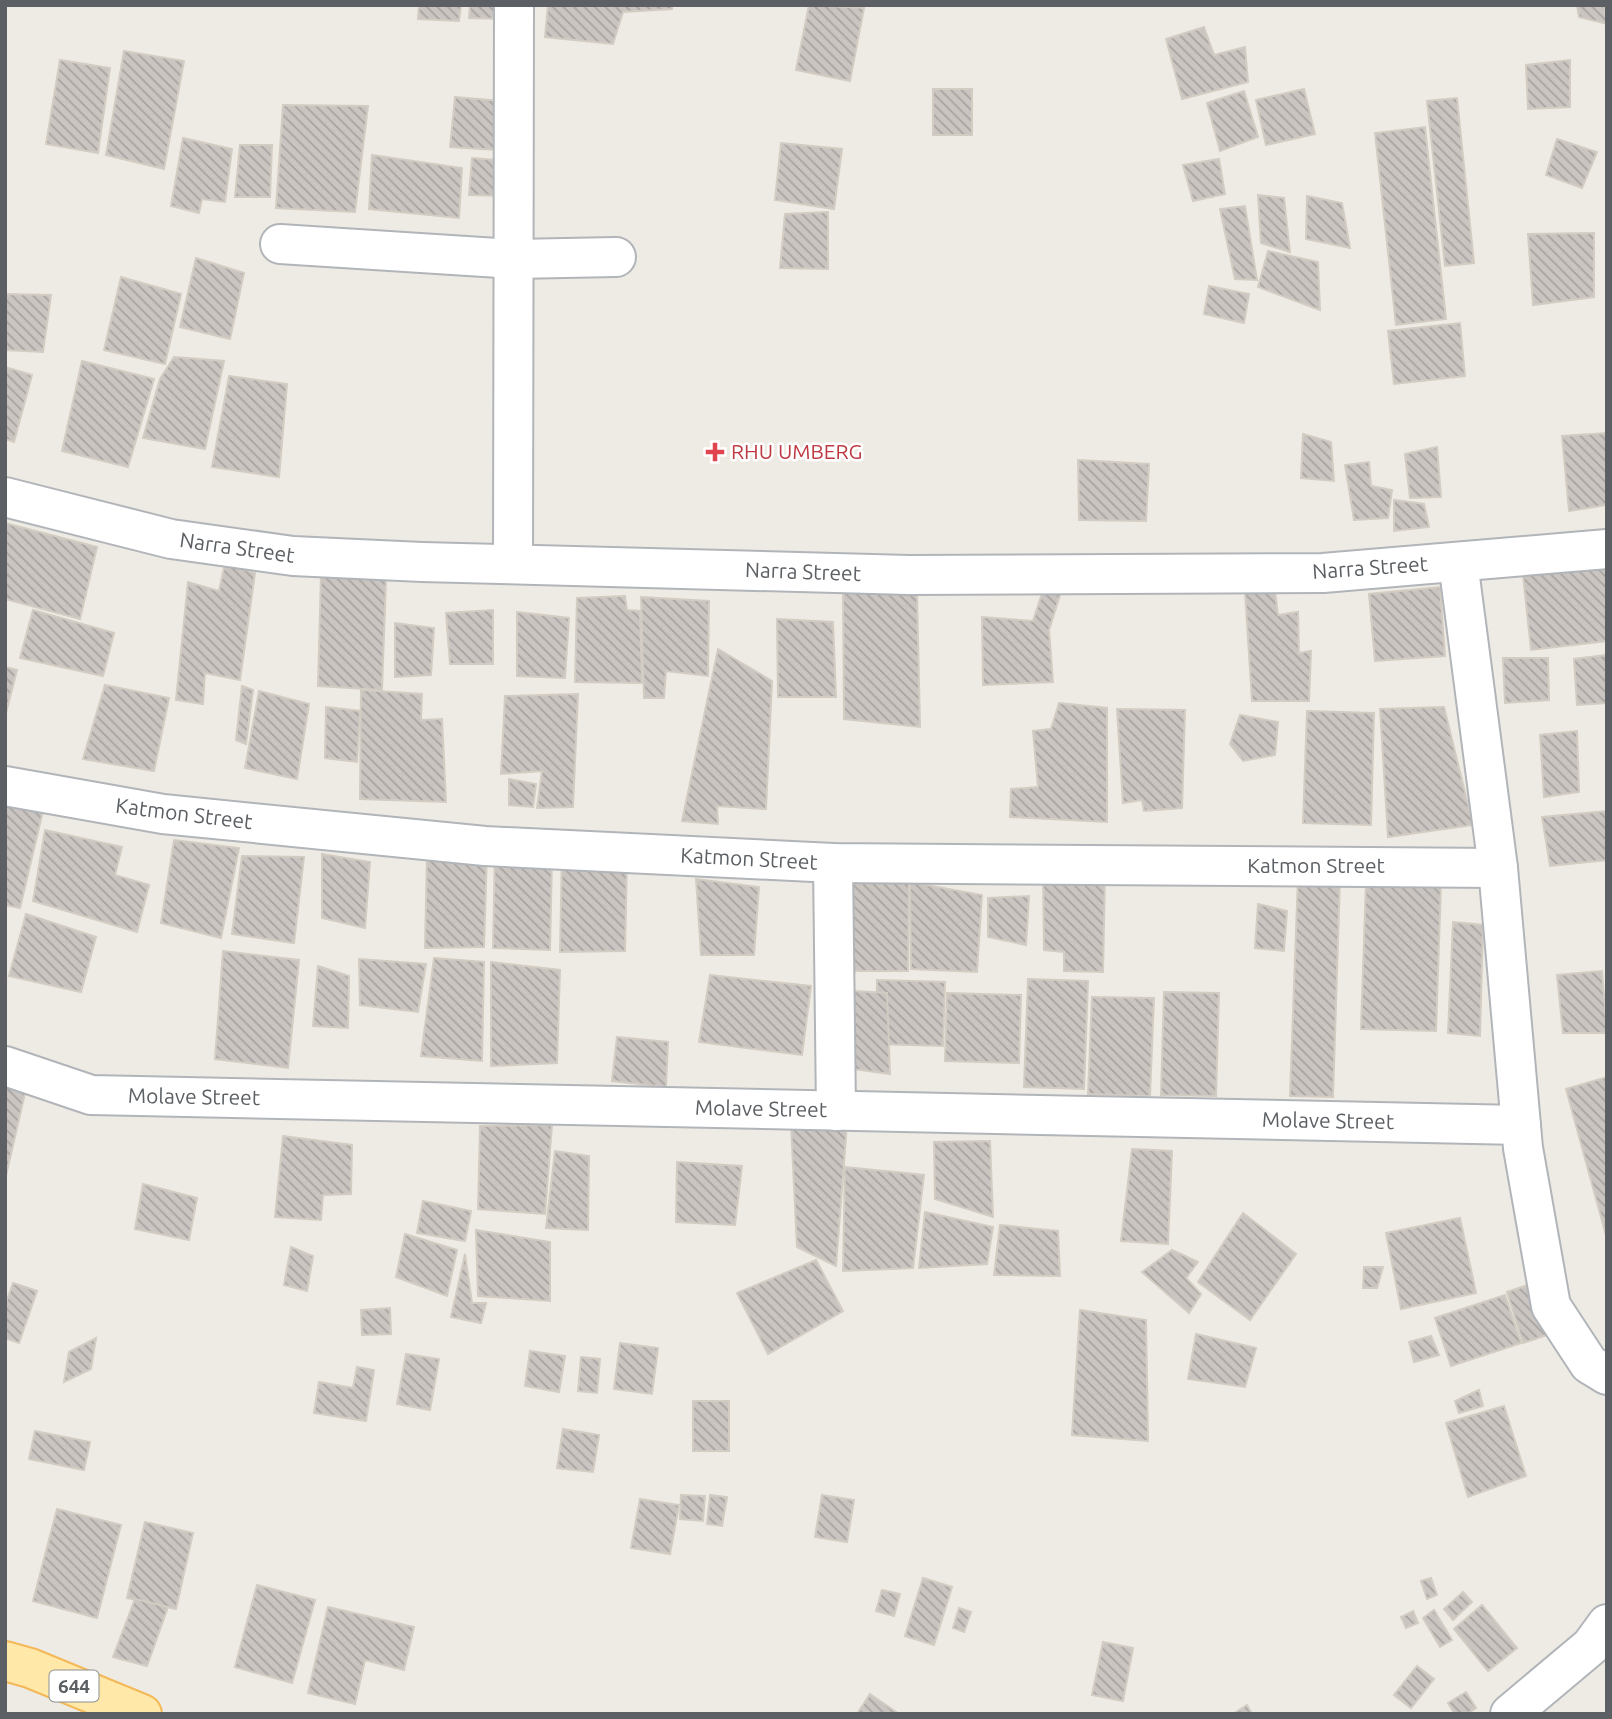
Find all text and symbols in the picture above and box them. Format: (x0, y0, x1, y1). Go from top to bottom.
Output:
place label: RHU UMBERG (731, 439, 862, 463)
marker: RHU UMBERG (705, 442, 725, 462)
street label: Narra Street (178, 527, 296, 567)
street label: Narra Street (1311, 551, 1429, 583)
street label: Narra Street (745, 557, 861, 585)
street label: Katmon Street (114, 793, 254, 833)
street label: Katmon Street (680, 842, 818, 874)
street label: Katmon Street (1247, 853, 1385, 877)
street label: Molave Street (128, 1083, 260, 1109)
street label: Molave Street (695, 1095, 827, 1121)
street label: Molave Street (1262, 1107, 1394, 1133)
road number: 644 (50, 1670, 98, 1702)

